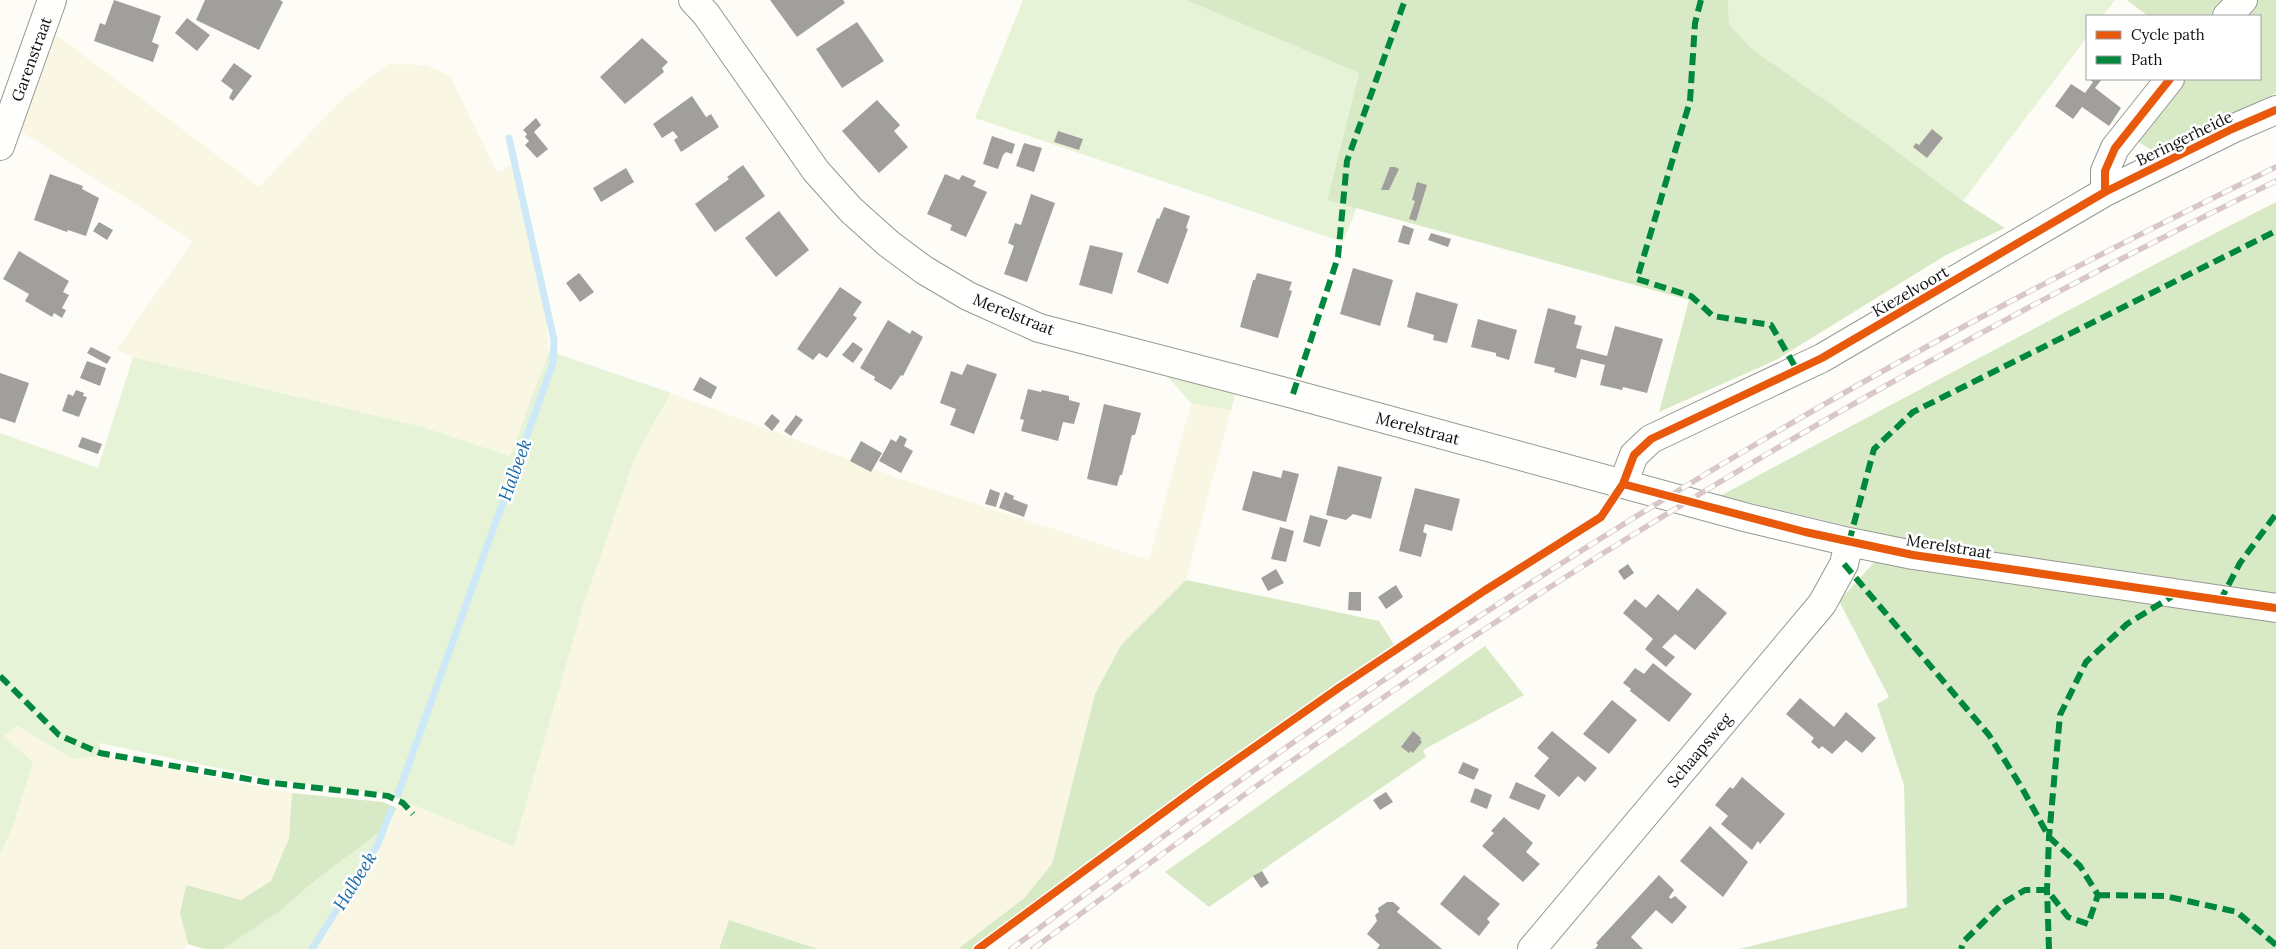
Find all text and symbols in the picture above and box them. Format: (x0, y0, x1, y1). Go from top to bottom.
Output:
street label: Garenstraat (6, 13, 56, 104)
legend (2086, 15, 2261, 80)
text: Cycle path (2131, 25, 2205, 44)
text: Path (2131, 50, 2162, 69)
street label: Beringerheide (2132, 106, 2236, 170)
street label: Kiezelvoort (1868, 261, 1953, 321)
street label: Merelstraat (970, 289, 1058, 340)
street label: Merelstraat (1374, 407, 1463, 449)
water label: Halbeek (493, 436, 536, 504)
street label: Merelstraat (1905, 529, 1994, 563)
street label: Schaapsweg (1662, 708, 1737, 791)
water label: Halbeek (328, 847, 381, 914)

